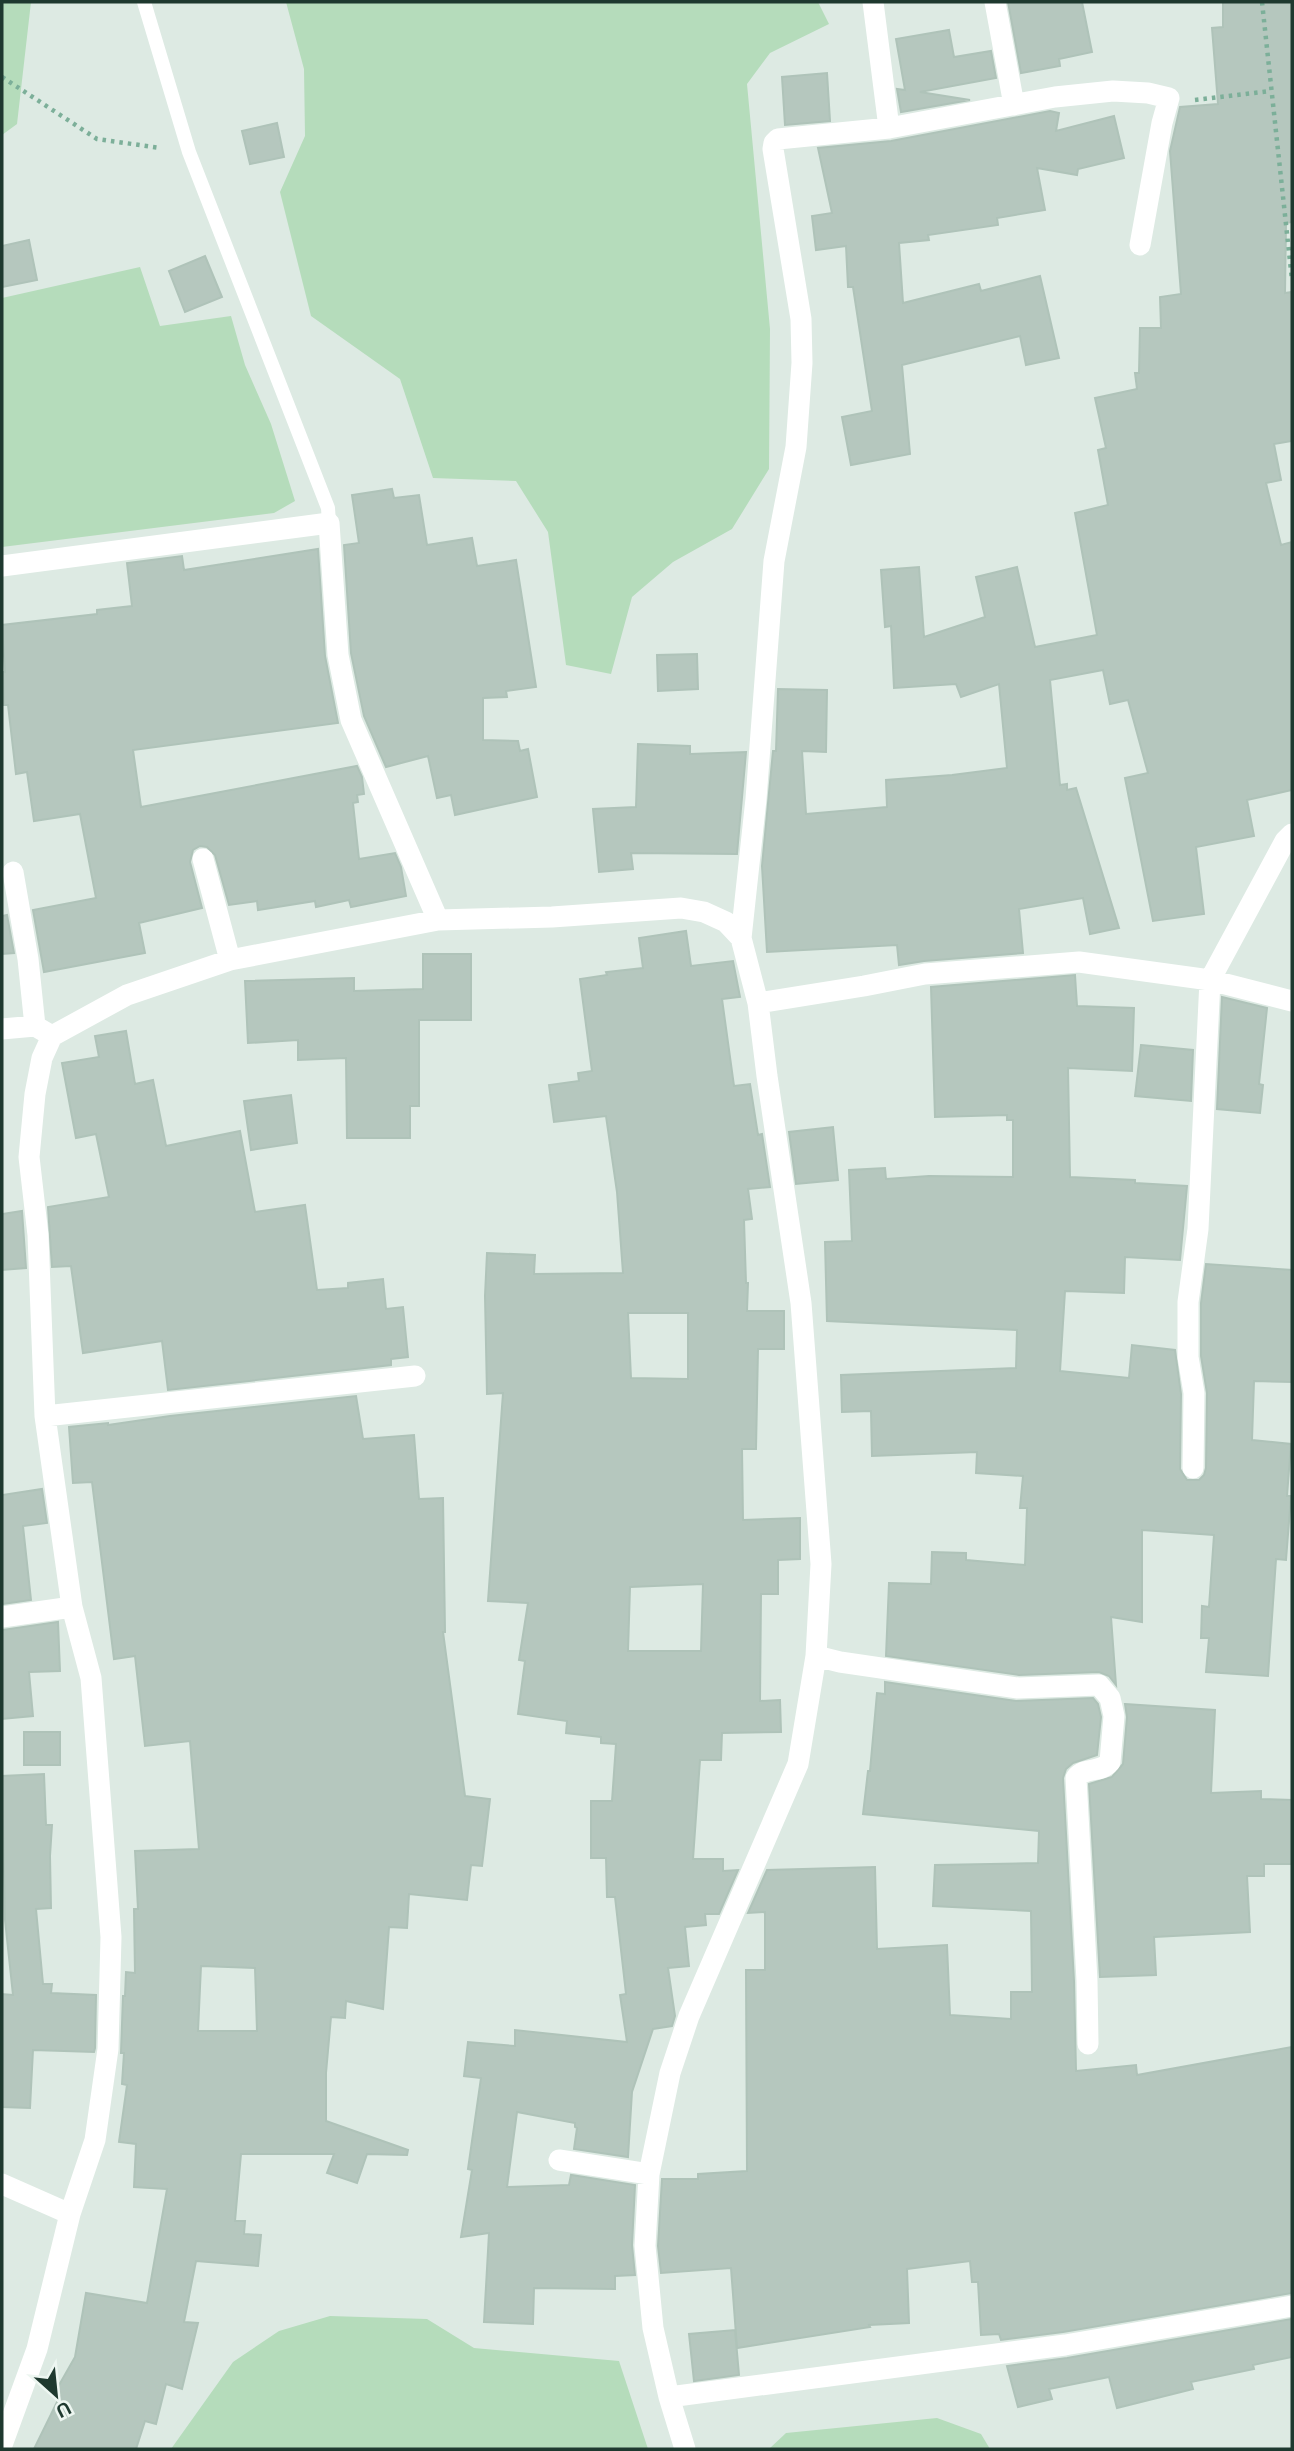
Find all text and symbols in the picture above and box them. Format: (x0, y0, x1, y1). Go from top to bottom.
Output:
north arrow (21, 2360, 91, 2430)
text: U (53, 2397, 74, 2422)

